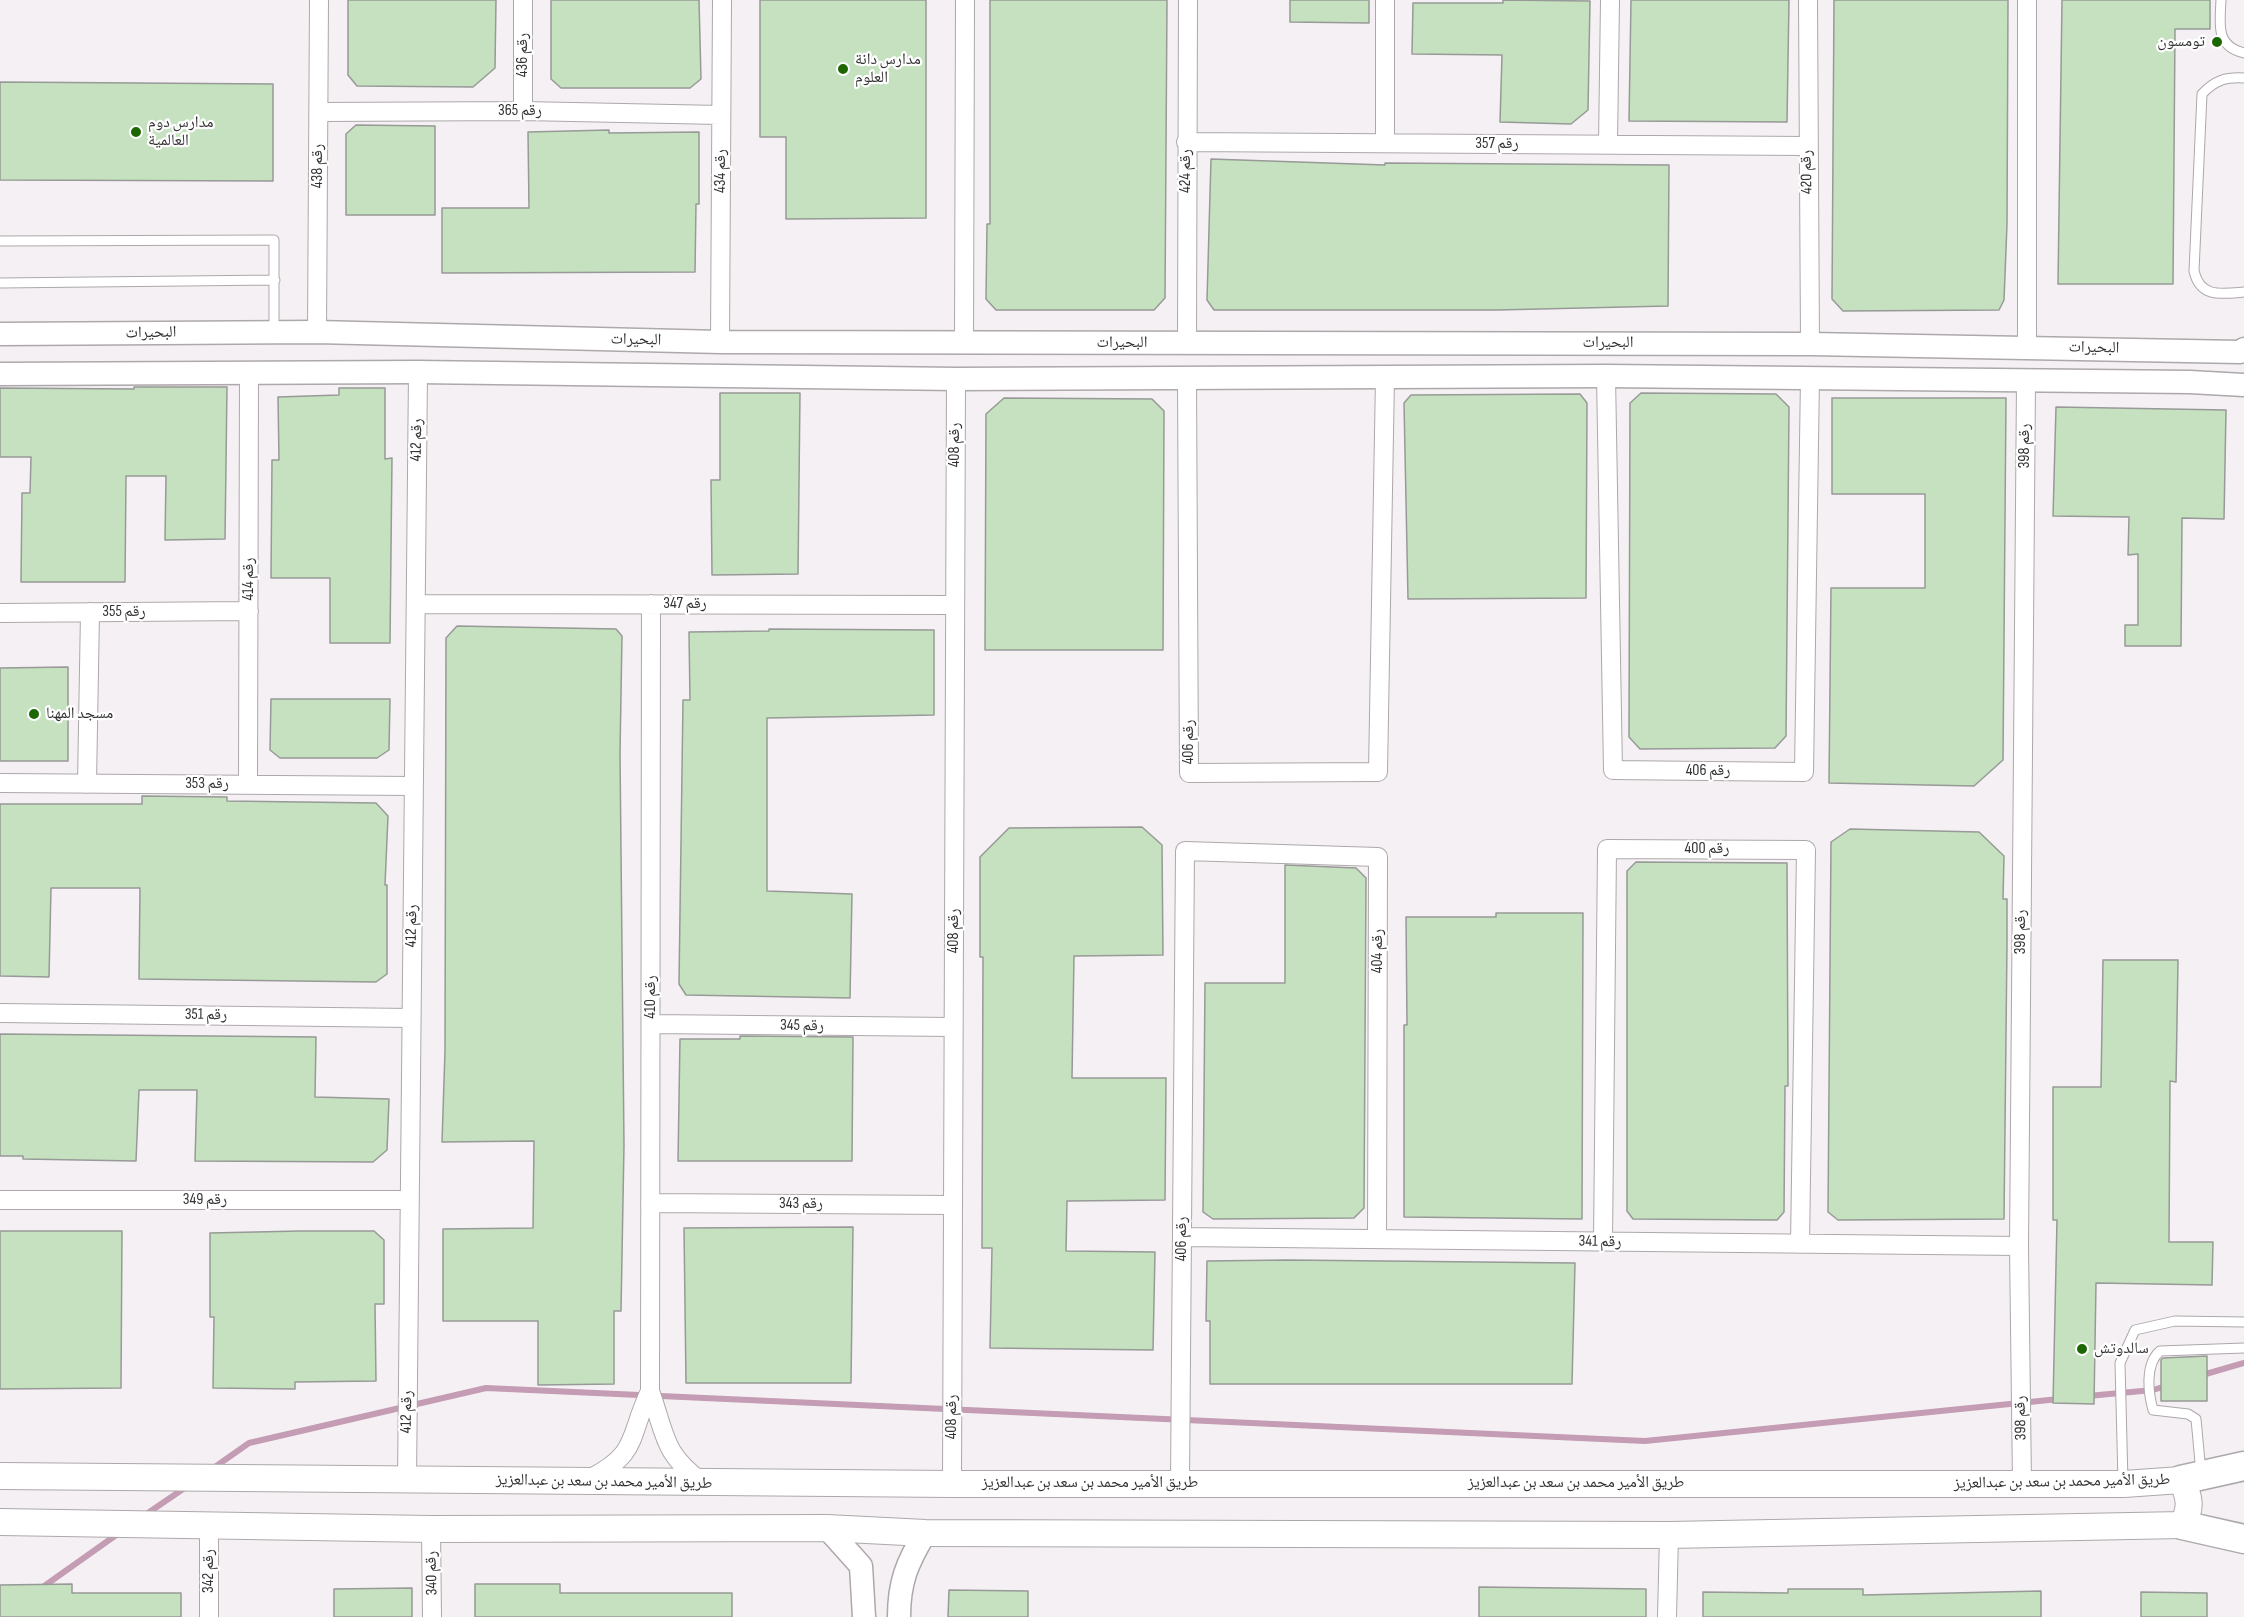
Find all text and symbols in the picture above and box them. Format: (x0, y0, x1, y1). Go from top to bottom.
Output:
place label: تومسون (2157, 32, 2205, 52)
street label: رقم 436 (513, 33, 533, 77)
marker: تومسون (2210, 35, 2224, 49)
place label: مدارس دانة العلوم (855, 50, 921, 88)
marker: مدارس دانة العلوم (836, 62, 850, 76)
street label: رقم 365 (498, 101, 542, 121)
place label: مدارس دوم العالمية (148, 113, 214, 151)
marker: مدارس دوم العالمية (129, 125, 143, 139)
street label: رقم 357 (1475, 134, 1519, 154)
street label: رقم 438 (308, 144, 328, 188)
street label: رقم 434 (711, 149, 731, 193)
street label: رقم 424 (1176, 149, 1196, 193)
street label: رقم 420 (1797, 150, 1817, 194)
street label: البحيرات (125, 323, 177, 343)
street label: البحيرات (610, 330, 662, 350)
street label: البحيرات (1097, 333, 1147, 353)
street label: البحيرات (1583, 333, 1633, 353)
street label: البحيرات (2068, 338, 2120, 358)
street label: رقم 412 (407, 418, 427, 462)
street label: رقم 408 (945, 423, 965, 467)
street label: رقم 398 (2015, 424, 2035, 468)
street label: رقم 414 (239, 558, 259, 600)
street label: رقم 347 (663, 594, 707, 614)
street label: رقم 355 (102, 602, 146, 622)
place label: مسجد المهنا (46, 704, 113, 724)
marker: مسجد المهنا (27, 707, 41, 721)
street label: رقم 406 (1179, 720, 1199, 764)
street label: رقم 406 (1686, 761, 1730, 781)
street label: رقم 353 (185, 774, 229, 794)
street label: رقم 400 (1685, 839, 1729, 859)
street label: رقم 412 (402, 904, 422, 948)
street label: رقم 408 (944, 909, 964, 953)
street label: رقم 398 (2011, 910, 2031, 954)
street label: رقم 404 (1368, 929, 1388, 973)
street label: رقم 410 (641, 975, 661, 1019)
street label: رقم 351 (185, 1005, 227, 1025)
street label: رقم 345 (780, 1016, 824, 1036)
street label: رقم 349 (183, 1190, 227, 1210)
street label: رقم 343 (779, 1194, 823, 1214)
street label: رقم 406 (1172, 1217, 1192, 1261)
street label: رقم 341 (1578, 1232, 1622, 1252)
place label: سالدوتش (2094, 1339, 2149, 1359)
marker: سالدوتش (2075, 1342, 2089, 1356)
street label: رقم 412 (397, 1390, 417, 1434)
street label: رقم 408 (942, 1395, 962, 1439)
street label: رقم 398 (2011, 1395, 2031, 1441)
street label: طريق الأمير محمد بن سعد بن عبدالعزيز (496, 1471, 712, 1493)
street label: طريق الأمير محمد بن سعد بن عبدالعزيز (1954, 1471, 2170, 1493)
street label: طريق الأمير محمد بن سعد بن عبدالعزيز (982, 1473, 1198, 1493)
street label: طريق الأمير محمد بن سعد بن عبدالعزيز (1468, 1473, 1684, 1493)
street label: رقم 342 (199, 1549, 219, 1593)
street label: رقم 340 (422, 1551, 442, 1595)

